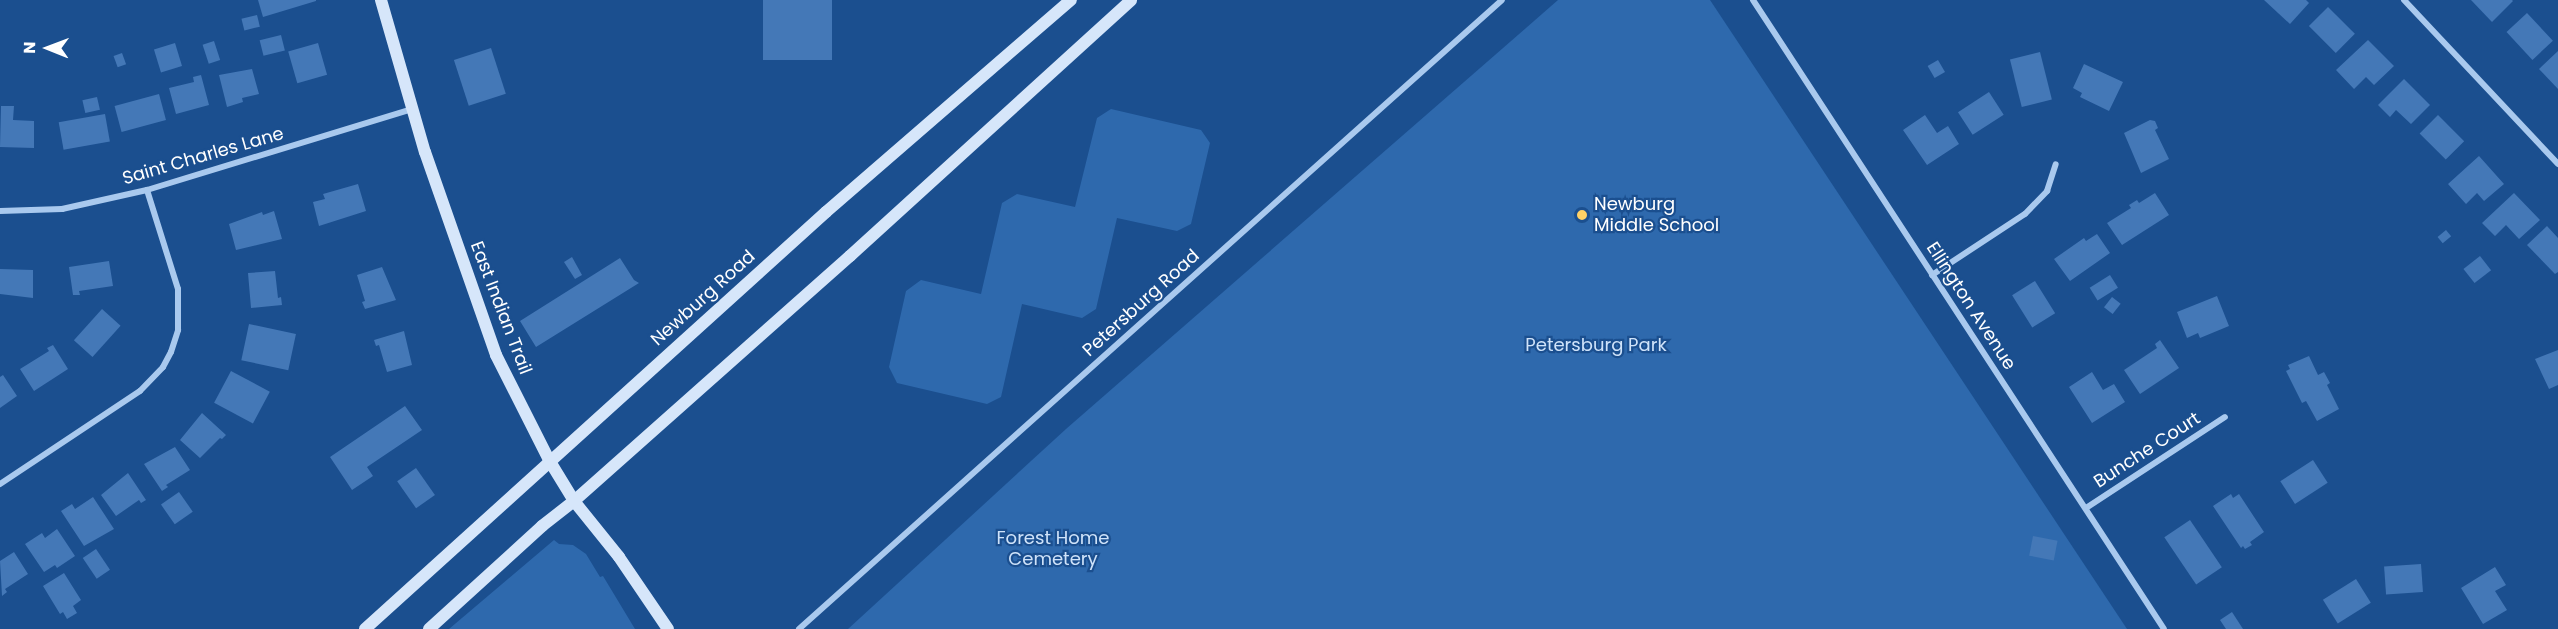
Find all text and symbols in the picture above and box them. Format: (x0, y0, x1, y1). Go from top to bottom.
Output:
north arrow (18, 18, 78, 78)
text: N (18, 41, 41, 54)
street label: Saint Charles Lane (120, 123, 286, 189)
place label: Newburg Middle School (1594, 194, 1719, 236)
marker: Newburg Middle School (1575, 208, 1589, 222)
street label: East Indian Trail (466, 238, 536, 378)
street label: Ellington Avenue (1922, 238, 2020, 374)
street label: Petersburg Road (1078, 245, 1204, 361)
street label: Newburg Road (646, 246, 760, 350)
park label: Petersburg Park (1525, 334, 1667, 356)
street label: Bunche Court (2090, 408, 2204, 492)
park label: Forest Home Cemetery (997, 528, 1109, 570)

